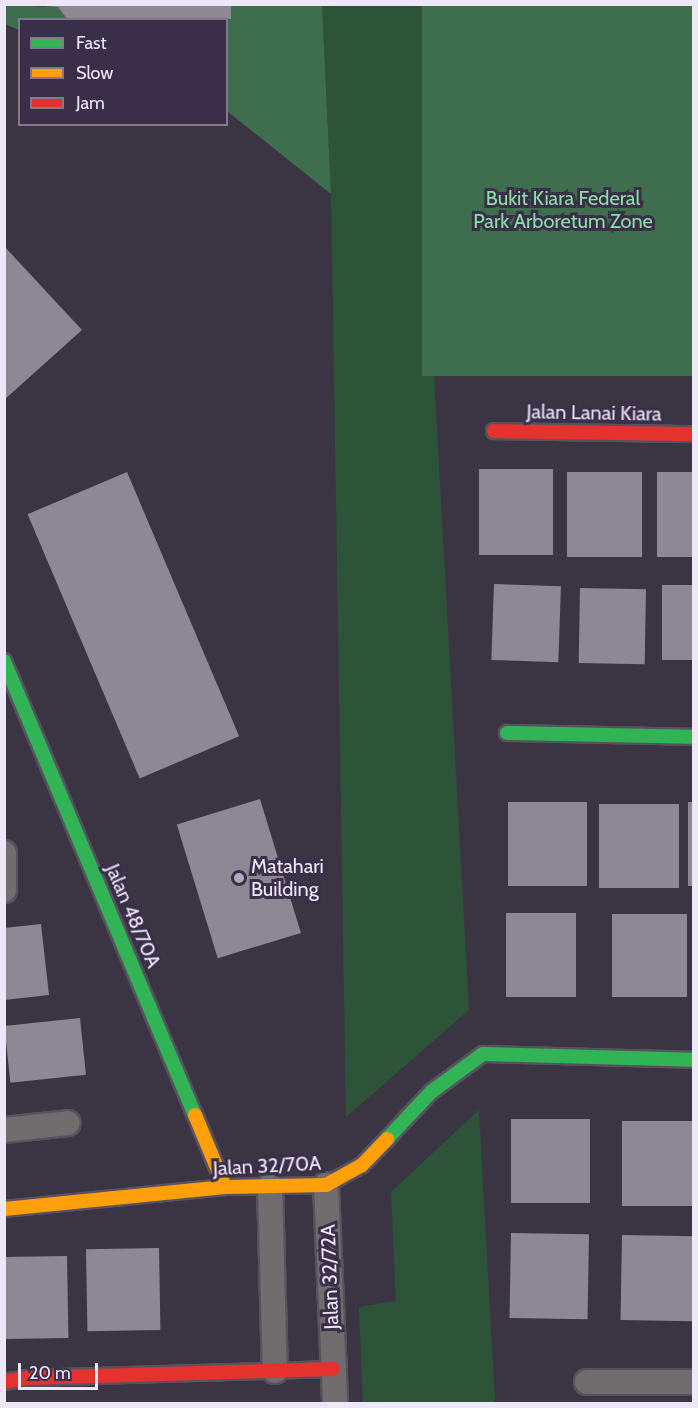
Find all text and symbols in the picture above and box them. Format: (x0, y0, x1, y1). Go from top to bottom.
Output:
legend (18, 18, 228, 126)
text: Fast (76, 32, 107, 54)
text: Slow (76, 62, 113, 84)
text: Jam (76, 92, 105, 114)
park label: Bukit Kiara Federal Park Arboretum Zone (473, 187, 653, 234)
street label: Jalan Lanai Kiara (526, 400, 662, 426)
place label: Matahari Building (251, 855, 324, 902)
street label: Jalan 48/70A (100, 860, 166, 972)
marker: Matahari Building (232, 871, 246, 885)
street label: Jalan 32/70A (212, 1151, 322, 1181)
street label: Jalan 32/72A (316, 1224, 344, 1330)
scale bar (21, 1351, 100, 1389)
text: 20 m (29, 1362, 71, 1384)

